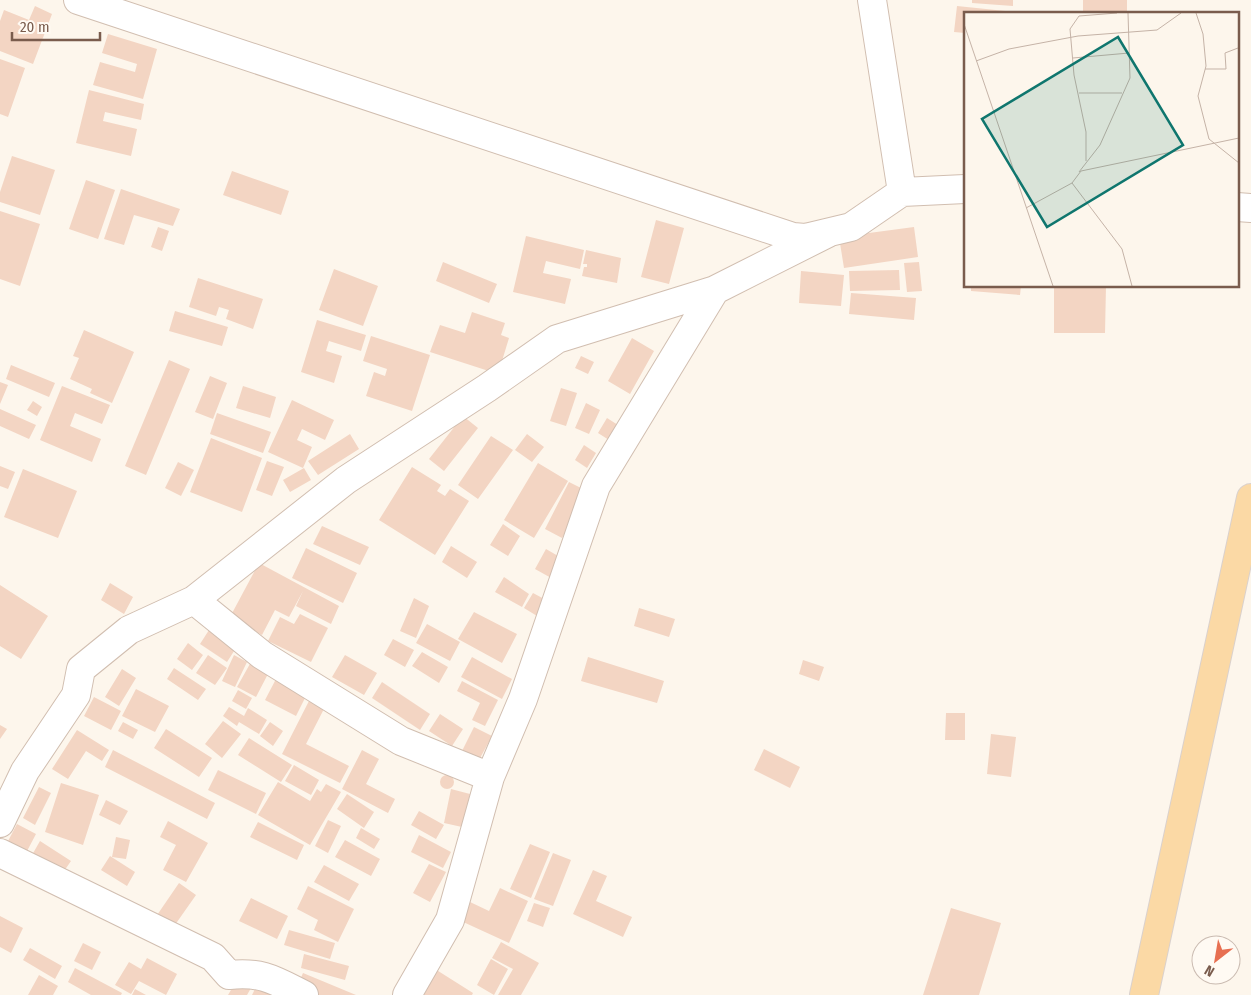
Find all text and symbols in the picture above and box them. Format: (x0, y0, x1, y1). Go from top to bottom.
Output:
scale bar (12, 10, 100, 42)
inset map (964, 12, 1238, 288)
text: 20 m (20, 18, 50, 36)
north arrow (1191, 935, 1241, 985)
text: N (1202, 961, 1218, 980)

